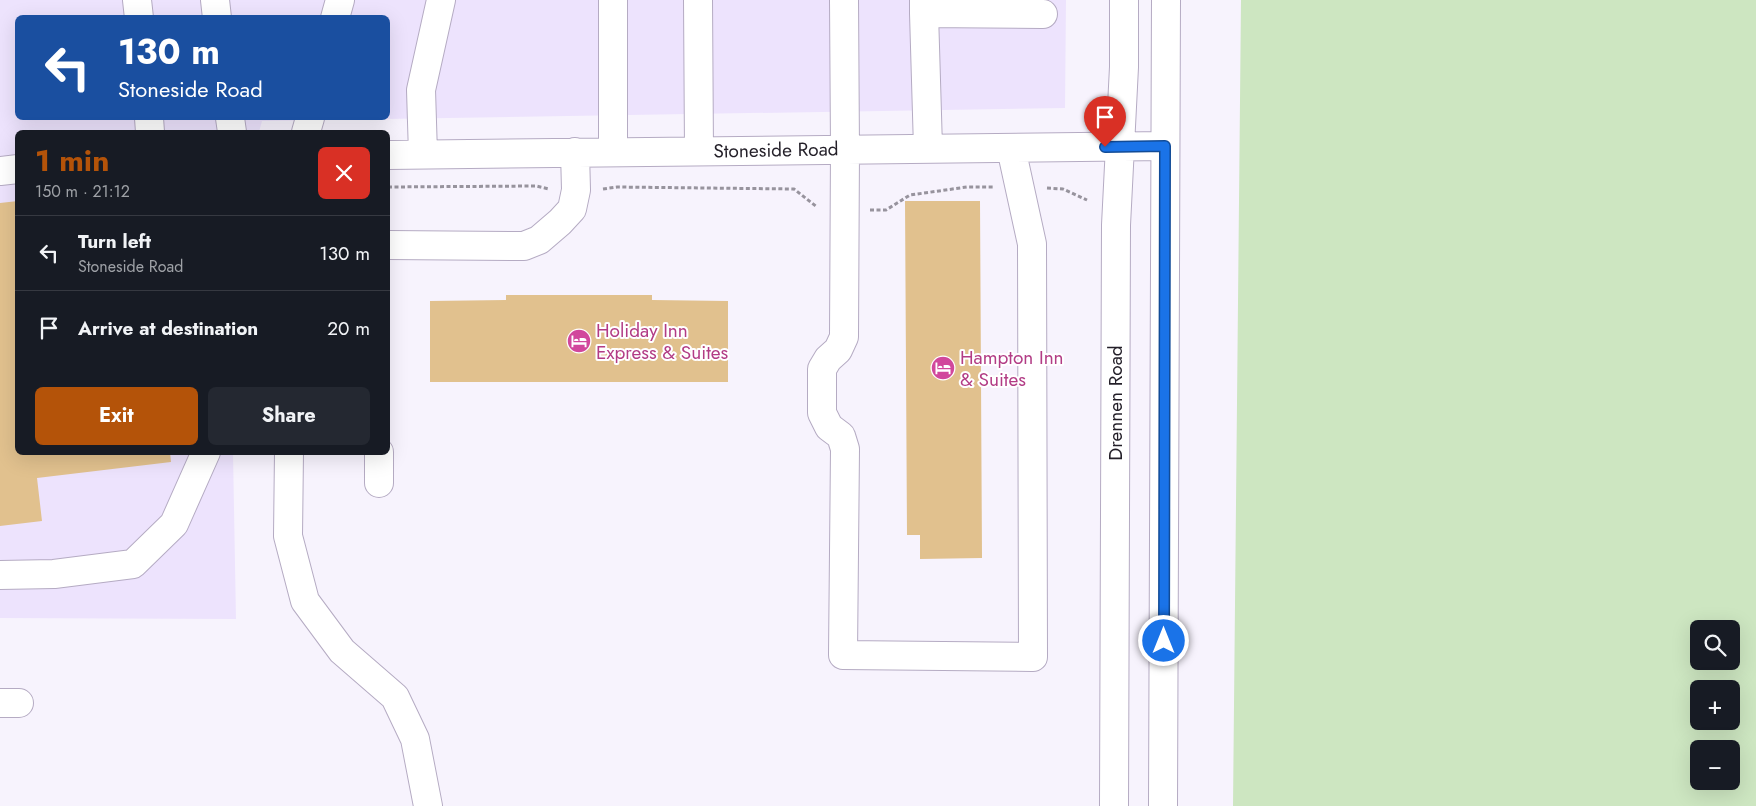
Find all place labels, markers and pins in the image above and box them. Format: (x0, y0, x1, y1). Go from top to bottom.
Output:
pin (1084, 96, 1126, 147)
place label: Holiday Inn Express & Suites (596, 317, 728, 366)
hotel icon: Holiday Inn Express & Suites (566, 328, 592, 354)
place label: Hampton Inn & Suites (960, 344, 1064, 393)
hotel icon: Hampton Inn & Suites (930, 355, 956, 381)

